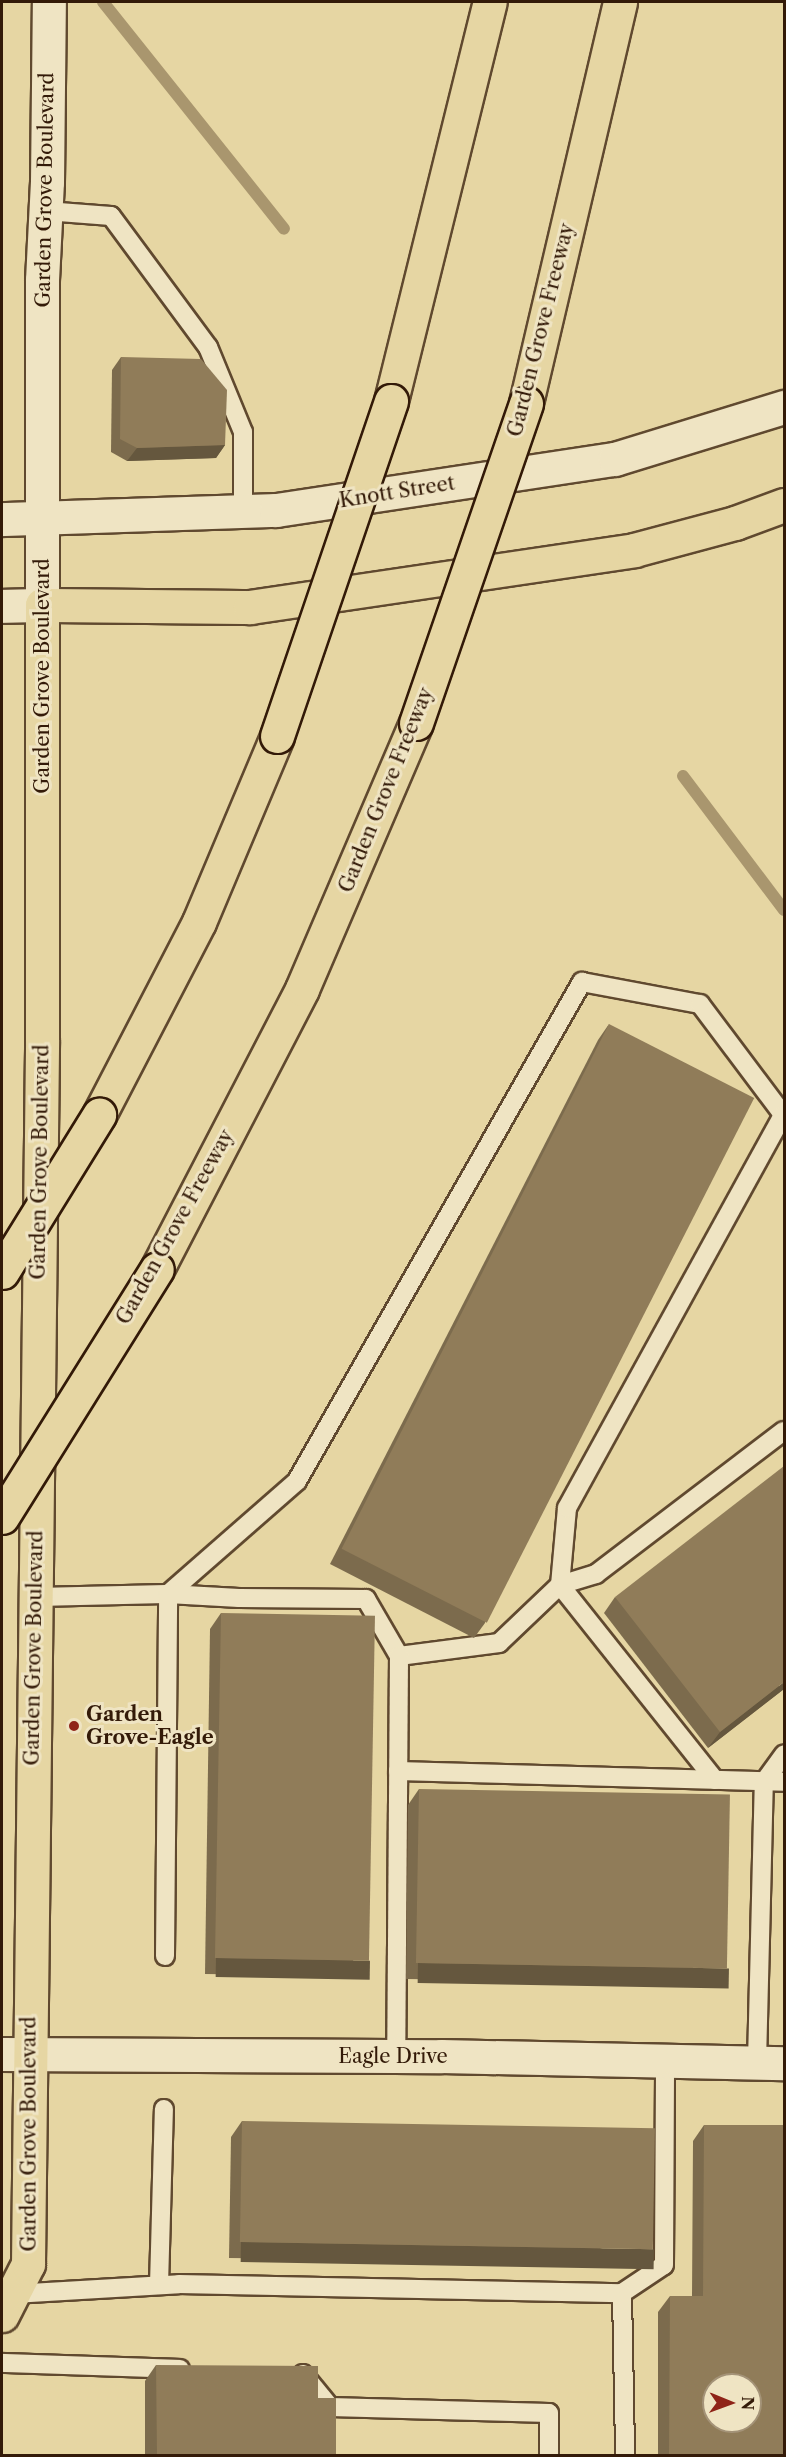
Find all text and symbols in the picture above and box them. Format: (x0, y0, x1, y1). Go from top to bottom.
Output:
street label: Garden Grove Boulevard (31, 72, 59, 308)
street label: Garden Grove Freeway (503, 221, 579, 439)
street label: Knott Street (338, 471, 456, 513)
street label: Garden Grove Boulevard (30, 558, 54, 794)
street label: Garden Grove Freeway (334, 684, 438, 896)
street label: Garden Grove Boulevard (26, 1044, 54, 1280)
street label: Garden Grove Freeway (111, 1125, 239, 1329)
street label: Garden Grove Boulevard (20, 1530, 48, 1766)
place label: Garden Grove-Eagle (86, 1702, 214, 1749)
marker: Garden Grove-Eagle (67, 1719, 81, 1733)
street label: Garden Grove Boulevard (17, 2016, 41, 2252)
street label: Eagle Drive (338, 2044, 448, 2068)
north arrow (702, 2373, 762, 2433)
text: N (738, 2396, 758, 2410)

